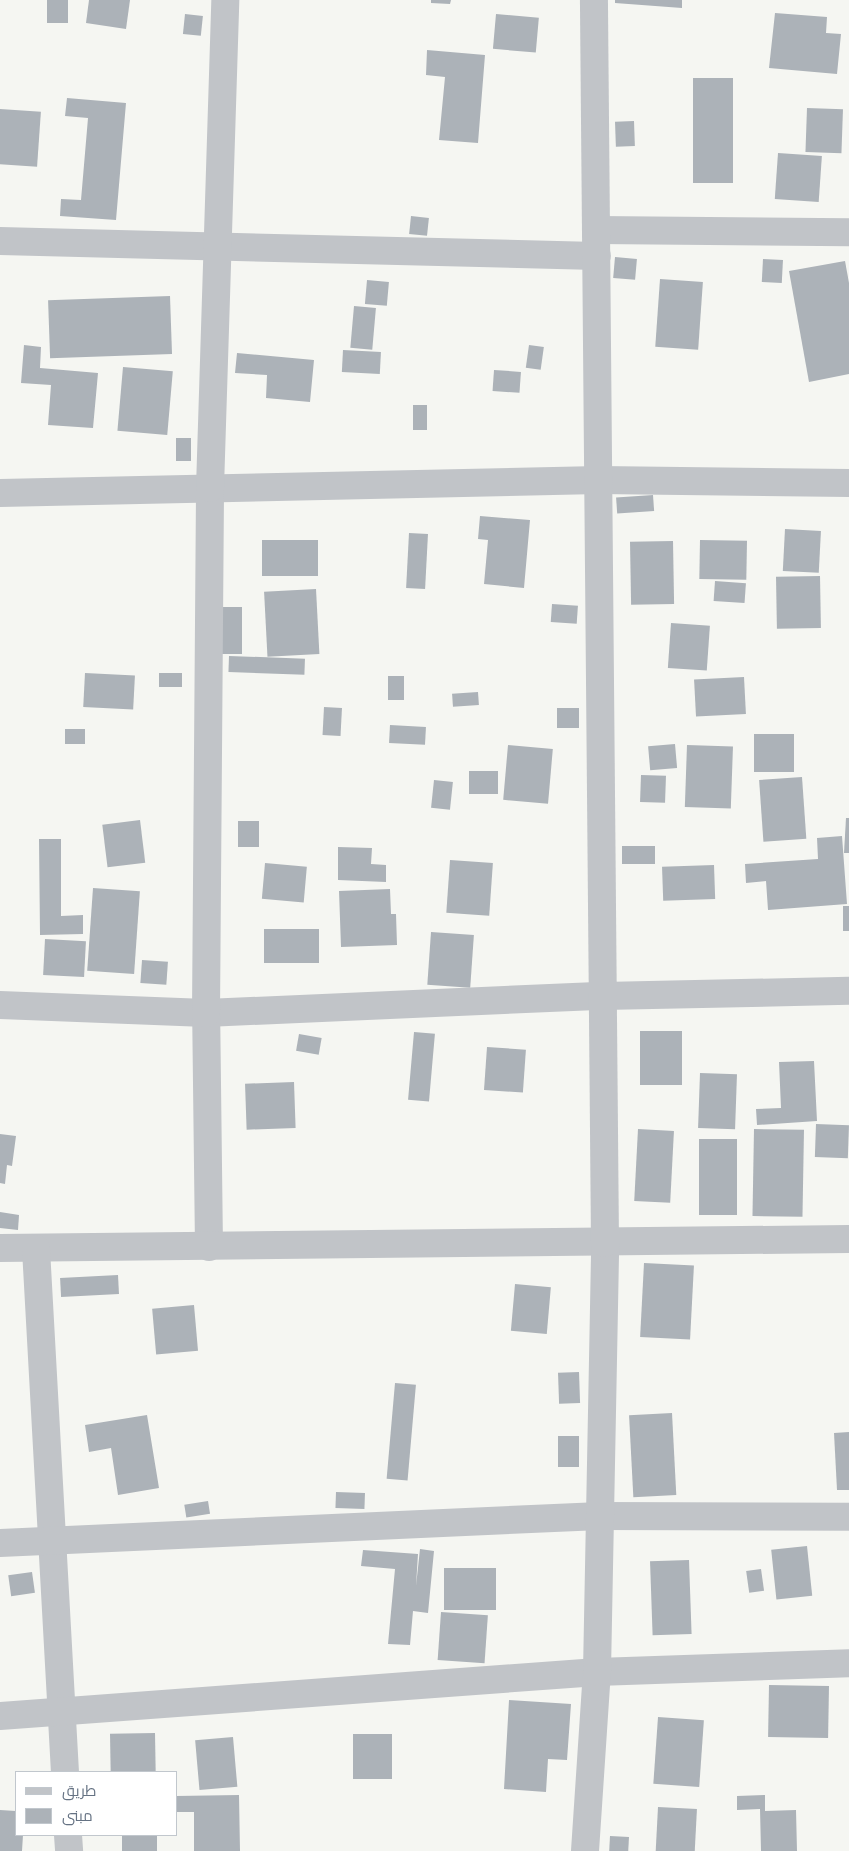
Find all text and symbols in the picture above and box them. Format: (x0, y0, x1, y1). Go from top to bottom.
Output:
legend (15, 1771, 178, 1836)
text: طريق (62, 1780, 96, 1800)
text: مبنى (62, 1805, 93, 1825)

